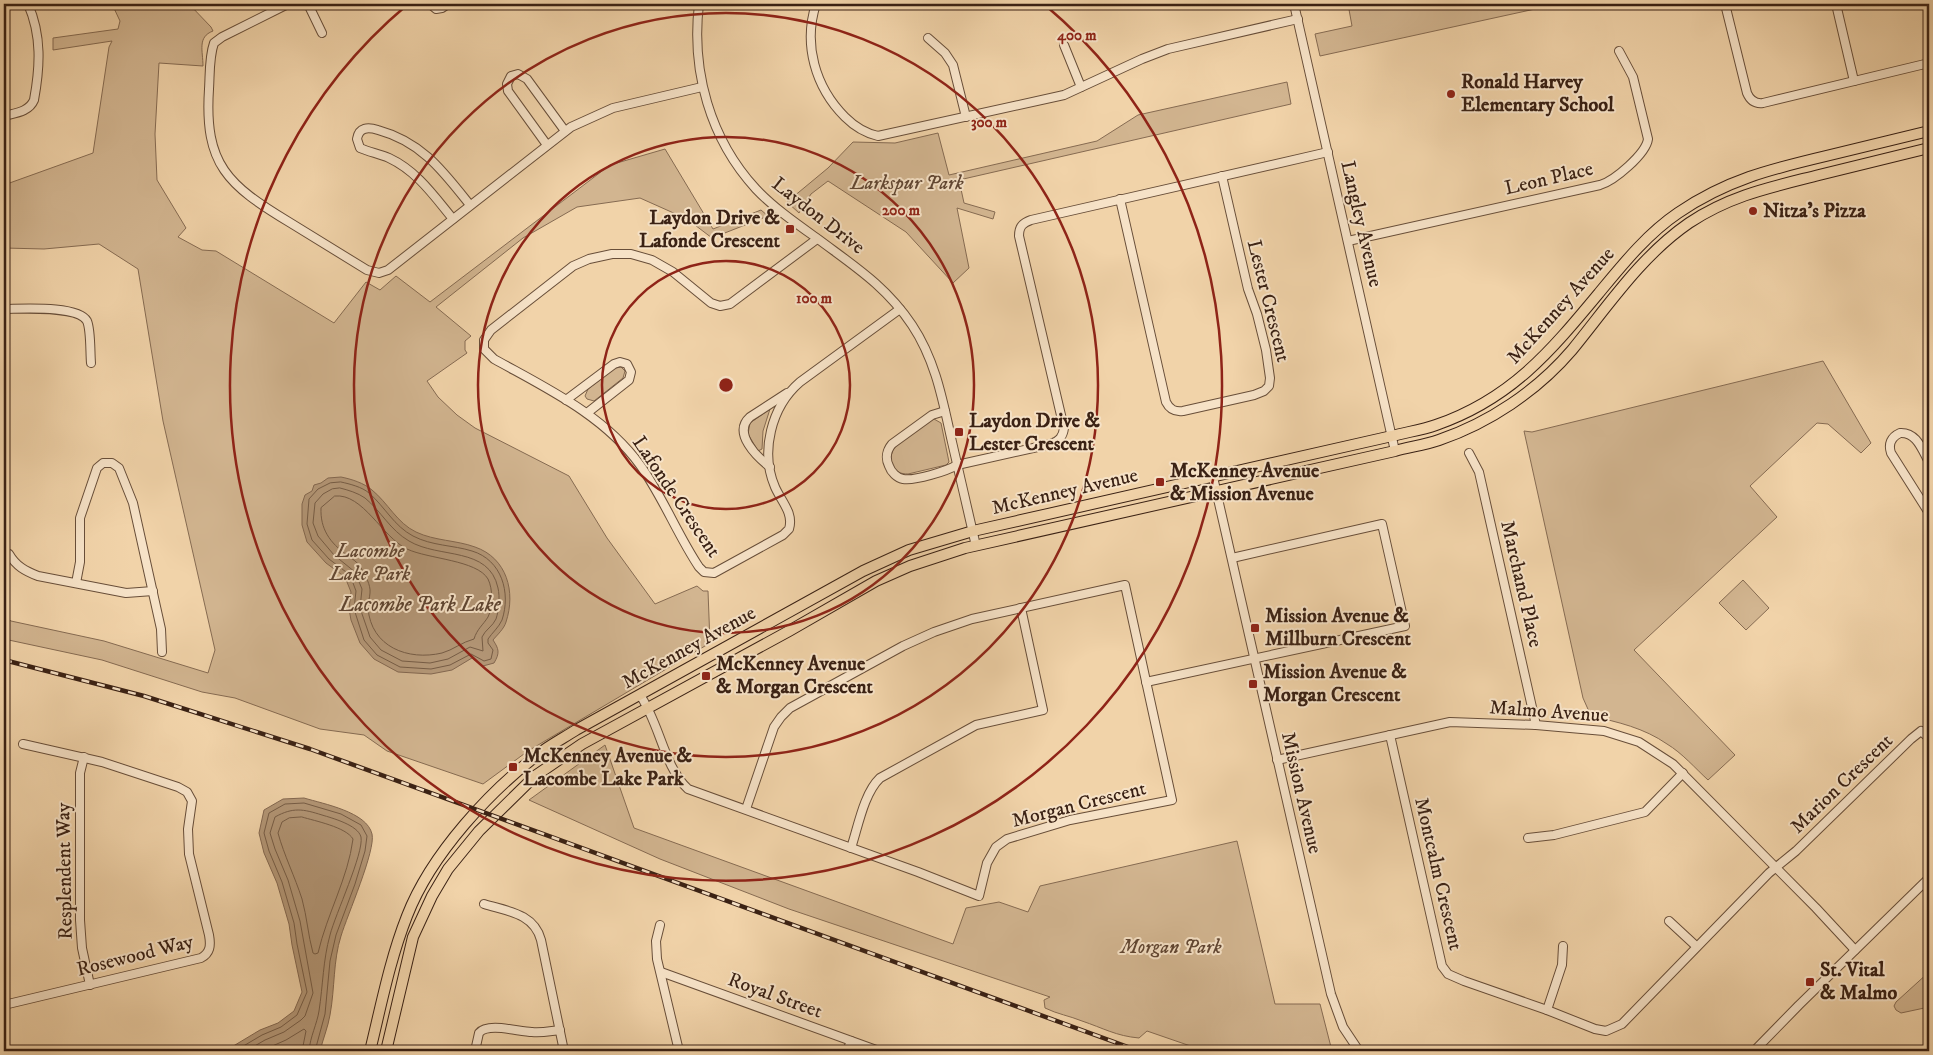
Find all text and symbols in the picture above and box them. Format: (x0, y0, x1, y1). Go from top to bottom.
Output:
text: 400 m (1056, 26, 1097, 45)
place label: Ronald Harvey Elementary School (1461, 70, 1615, 118)
marker: Ronald Harvey Elementary School (1445, 88, 1457, 100)
text: 300 m (971, 113, 1008, 132)
street label: Leon Place (1502, 157, 1596, 201)
street label: Langley Avenue (1334, 158, 1388, 290)
park label: Larkspur Park (849, 171, 964, 196)
street label: Laydon Drive (767, 172, 869, 260)
place label: Nitza’s Pizza (1763, 199, 1866, 224)
text: 200 m (882, 201, 921, 220)
marker: Nitza’s Pizza (1747, 205, 1759, 217)
place label: Laydon Drive & Lafonde Crescent (639, 206, 781, 254)
marker: Laydon Drive & Lafonde Crescent (784, 223, 796, 235)
street label: Lester Crescent (1241, 237, 1295, 365)
street label: McKenney Avenue (1502, 242, 1620, 370)
text: 100 m (796, 289, 833, 308)
centre of rings (717, 376, 735, 394)
place label: Laydon Drive & Lester Crescent (969, 409, 1100, 457)
marker: Laydon Drive & Lester Crescent (953, 426, 965, 438)
street label: Lafonde Crescent (626, 432, 726, 562)
place label: McKenney Avenue & Mission Avenue (1170, 459, 1320, 507)
street label: McKenney Avenue (990, 463, 1140, 521)
marker: McKenney Avenue & Mission Avenue (1154, 476, 1166, 488)
street label: Marchand Place (1494, 518, 1548, 650)
park label: Lacombe Lake Park (329, 539, 411, 587)
water label: Lacombe Park Lake (338, 592, 501, 618)
street label: McKenney Avenue (618, 601, 760, 695)
place label: Mission Avenue & Millburn Crescent (1265, 604, 1411, 652)
marker: Mission Avenue & Millburn Crescent (1249, 622, 1261, 634)
place label: McKenney Avenue & Morgan Crescent (716, 652, 874, 700)
place label: Mission Avenue & Morgan Crescent (1263, 660, 1407, 708)
marker: McKenney Avenue & Morgan Crescent (700, 670, 712, 682)
marker: Mission Avenue & Morgan Crescent (1247, 678, 1259, 690)
street label: Malmo Avenue (1489, 695, 1609, 729)
street label: Marion Crescent (1785, 729, 1899, 839)
street label: Mission Avenue (1275, 730, 1327, 856)
place label: McKenney Avenue & Lacombe Lake Park (523, 744, 692, 792)
marker: McKenney Avenue & Lacombe Lake Park (507, 761, 519, 773)
street label: Morgan Crescent (1009, 776, 1149, 834)
street label: Montcalm Crescent (1408, 795, 1468, 953)
street label: Resplendent Way (51, 802, 79, 940)
street label: Rosewood Way (74, 929, 196, 983)
park label: Morgan Park (1118, 935, 1222, 960)
place label: St. Vital & Malmo (1820, 958, 1897, 1006)
street label: Royal Street (724, 967, 826, 1025)
marker: St. Vital & Malmo (1804, 976, 1816, 988)

